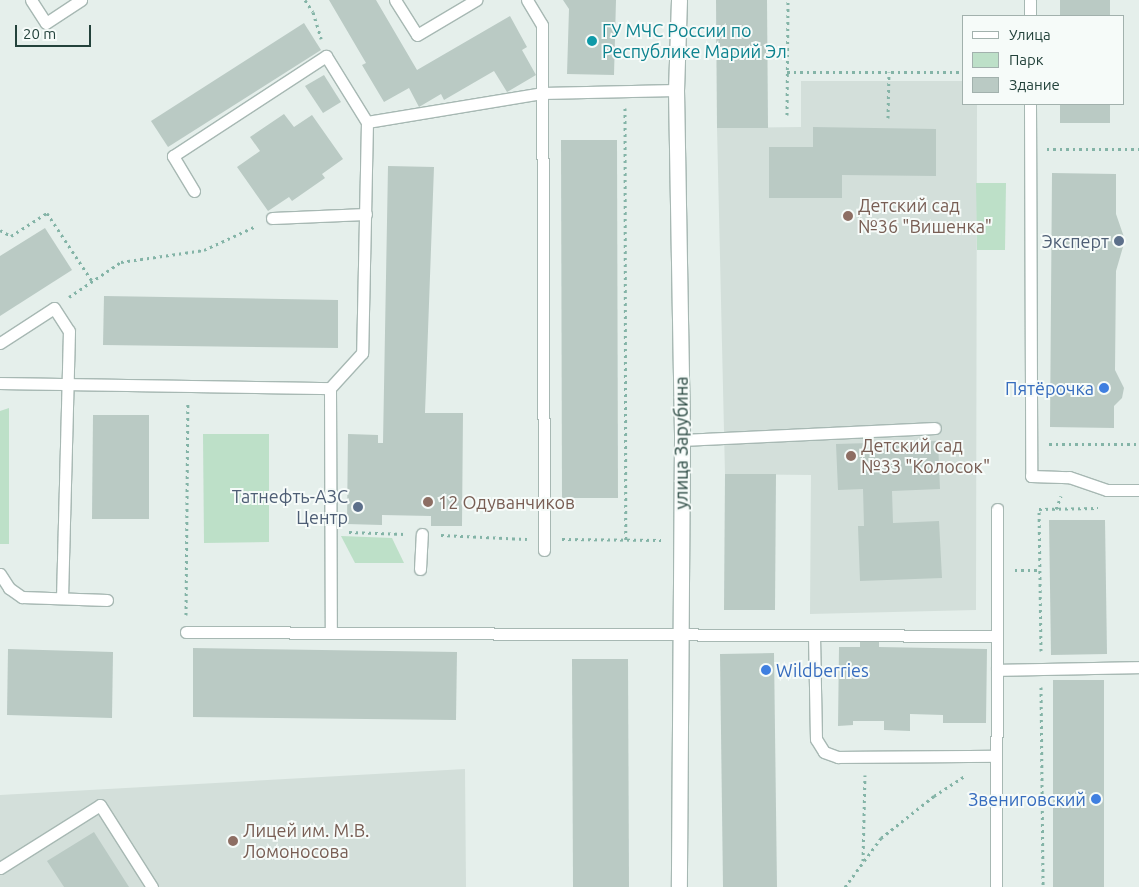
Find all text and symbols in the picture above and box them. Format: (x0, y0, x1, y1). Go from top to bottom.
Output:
scale bar (18, 15, 94, 47)
legend (962, 15, 1124, 105)
place label: ГУ МЧС России по Республике Марий Эл (602, 20, 787, 62)
text: 20 m (23, 25, 56, 42)
text: Улица (1009, 26, 1051, 43)
marker: ГУ МЧС России по Республике Марий Эл (586, 35, 598, 47)
text: Парк (1009, 51, 1044, 68)
text: Здание (1009, 76, 1060, 93)
place label: Детский сад №36 "Вишенка" (858, 195, 992, 238)
marker: Детский сад №36 "Вишенка" (842, 210, 854, 222)
place label: Эксперт (1042, 230, 1109, 252)
marker: Эксперт (1113, 235, 1125, 247)
street label: улица Зарубина (670, 377, 692, 509)
place label: Пятёрочка (1005, 377, 1094, 399)
marker: Пятёрочка (1098, 382, 1110, 394)
place label: Детский сад №33 "Колосок" (861, 435, 990, 478)
marker: Детский сад №33 "Колосок" (845, 450, 857, 462)
place label: Татнефть-АЗС Центр (232, 486, 348, 528)
place label: 12 Одуванчиков (438, 491, 575, 513)
marker: 12 Одуванчиков (422, 496, 434, 508)
marker: Татнефть-АЗС Центр (352, 501, 364, 513)
place label: Wildberries (776, 659, 869, 681)
marker: Wildberries (760, 664, 772, 676)
place label: Звениговский (968, 788, 1086, 810)
marker: Звениговский (1090, 793, 1102, 805)
place label: Лицей им. М.В. Ломоносова (243, 820, 369, 862)
marker: Лицей им. М.В. Ломоносова (227, 835, 239, 847)

